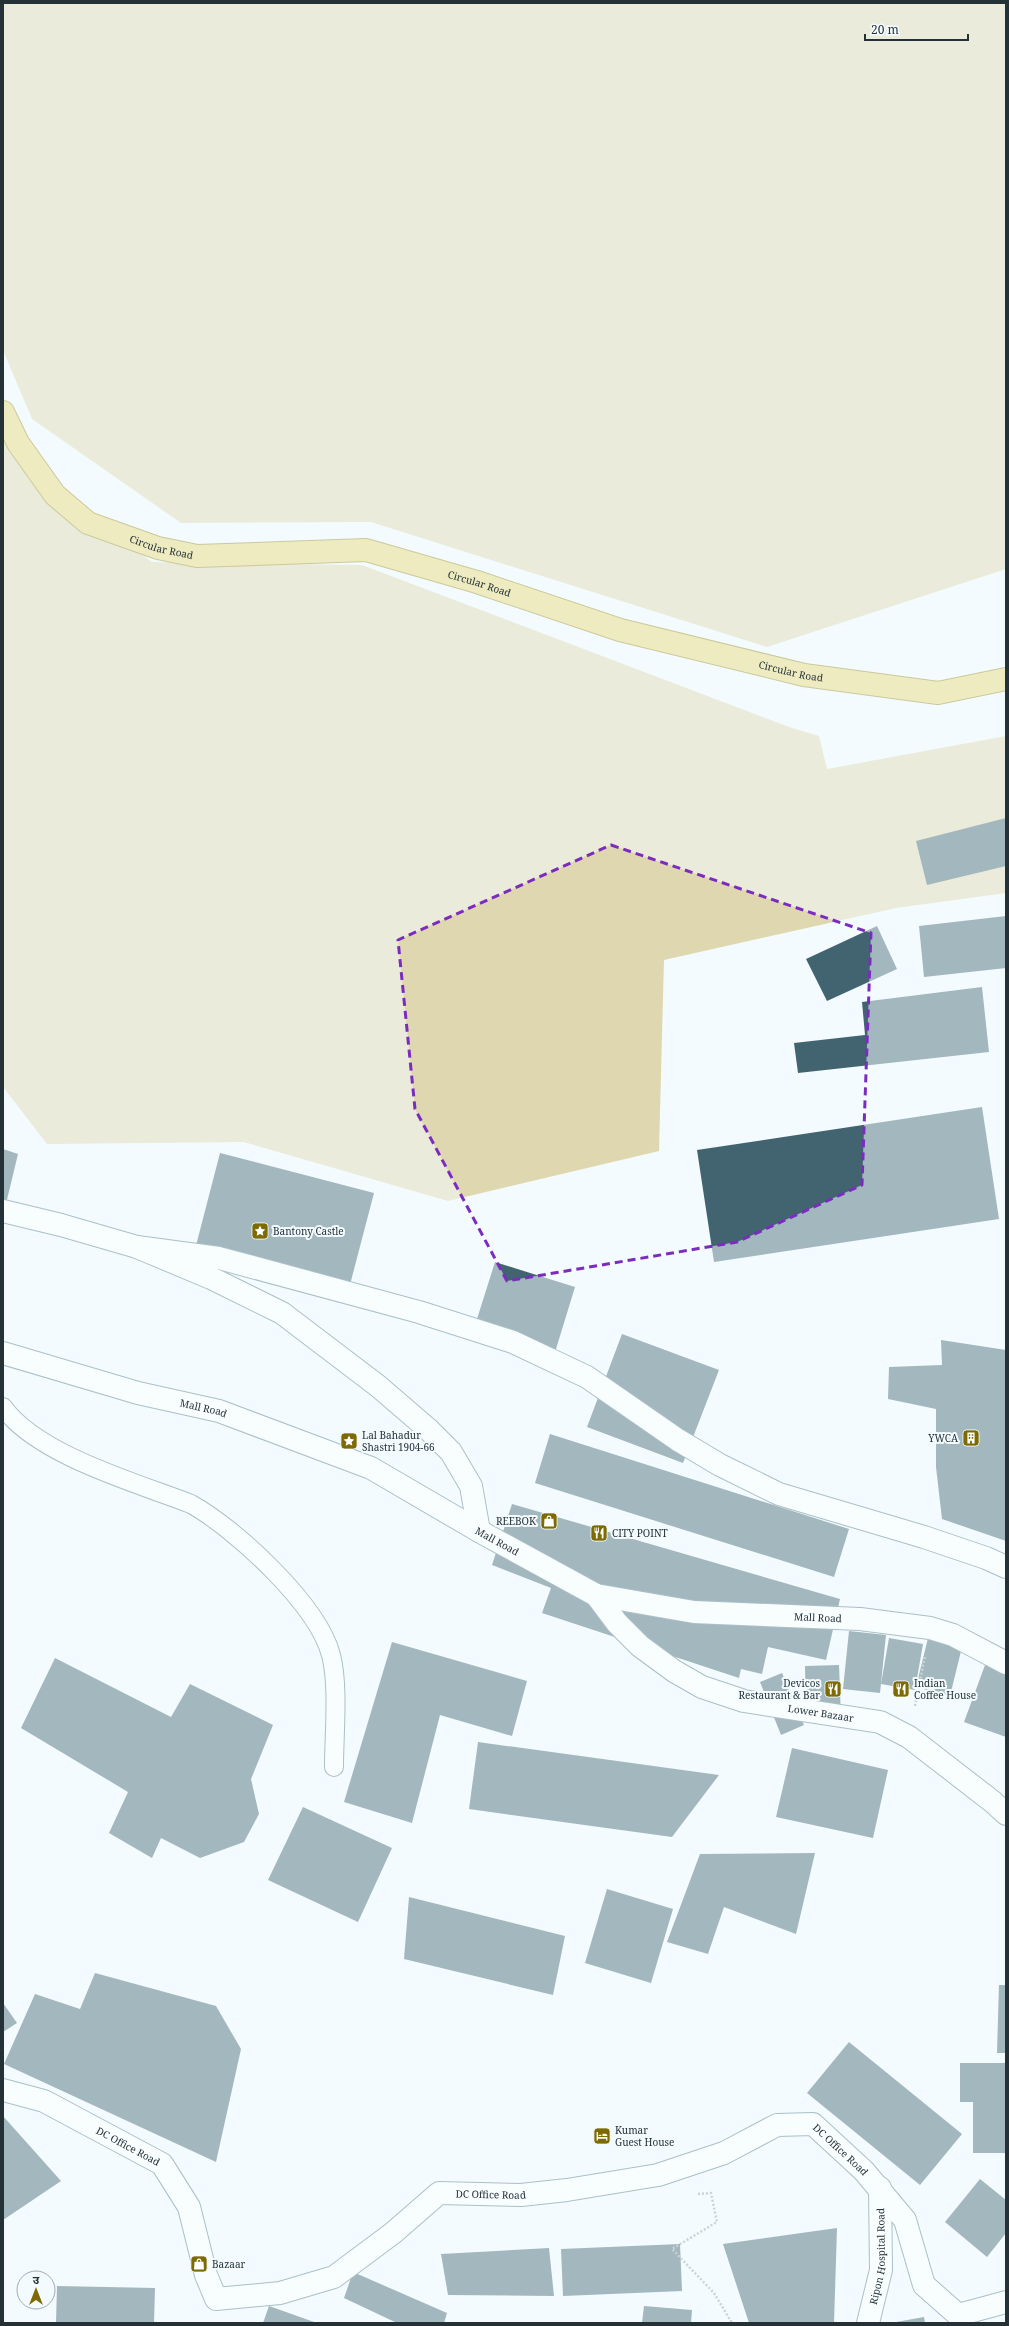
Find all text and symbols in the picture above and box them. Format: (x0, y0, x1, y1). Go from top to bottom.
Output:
scale bar (865, 16, 968, 42)
text: 20 m (871, 21, 899, 38)
street label: Circular Road (128, 531, 195, 562)
street label: Circular Road (446, 567, 513, 600)
street label: Circular Road (757, 657, 824, 684)
place icon: Bantony Castle (250, 1221, 270, 1241)
place label: Bantony Castle (273, 1224, 344, 1238)
street label: Mall Road (179, 1396, 229, 1420)
place label: Lal Bahadur Shastri 1904-66 (362, 1428, 435, 1454)
building icon: YWCA (961, 1428, 981, 1448)
place icon: Lal Bahadur Shastri 1904-66 (339, 1431, 359, 1451)
place label: YWCA (927, 1431, 959, 1445)
shop icon: REEBOK (539, 1511, 559, 1531)
place label: REEBOK (496, 1514, 537, 1528)
street label: Mall Road (473, 1523, 522, 1559)
restaurant icon: CITY POINT (589, 1523, 609, 1543)
place label: CITY POINT (612, 1526, 668, 1540)
street label: Mall Road (794, 1609, 842, 1625)
place label: Devicos Restaurant & Bar (738, 1676, 820, 1702)
place label: Indian Coffee House (914, 1676, 976, 1702)
restaurant icon: Devicos Restaurant & Bar (823, 1679, 843, 1699)
restaurant icon: Indian Coffee House (891, 1679, 911, 1699)
street label: Lower Bazaar (787, 1701, 855, 1725)
street label: DC Office Road (810, 2121, 872, 2178)
street label: DC Office Road (94, 2123, 163, 2169)
place label: Kumar Guest House (615, 2123, 674, 2149)
hotel icon: Kumar Guest House (592, 2126, 612, 2146)
street label: DC Office Road (455, 2186, 527, 2202)
street label: Ripon Hospital Road (866, 2208, 889, 2306)
shop icon: Bazaar (189, 2254, 209, 2274)
place label: Bazaar (212, 2257, 246, 2271)
north arrow (16, 2270, 56, 2310)
text: उ (33, 2272, 40, 2287)

